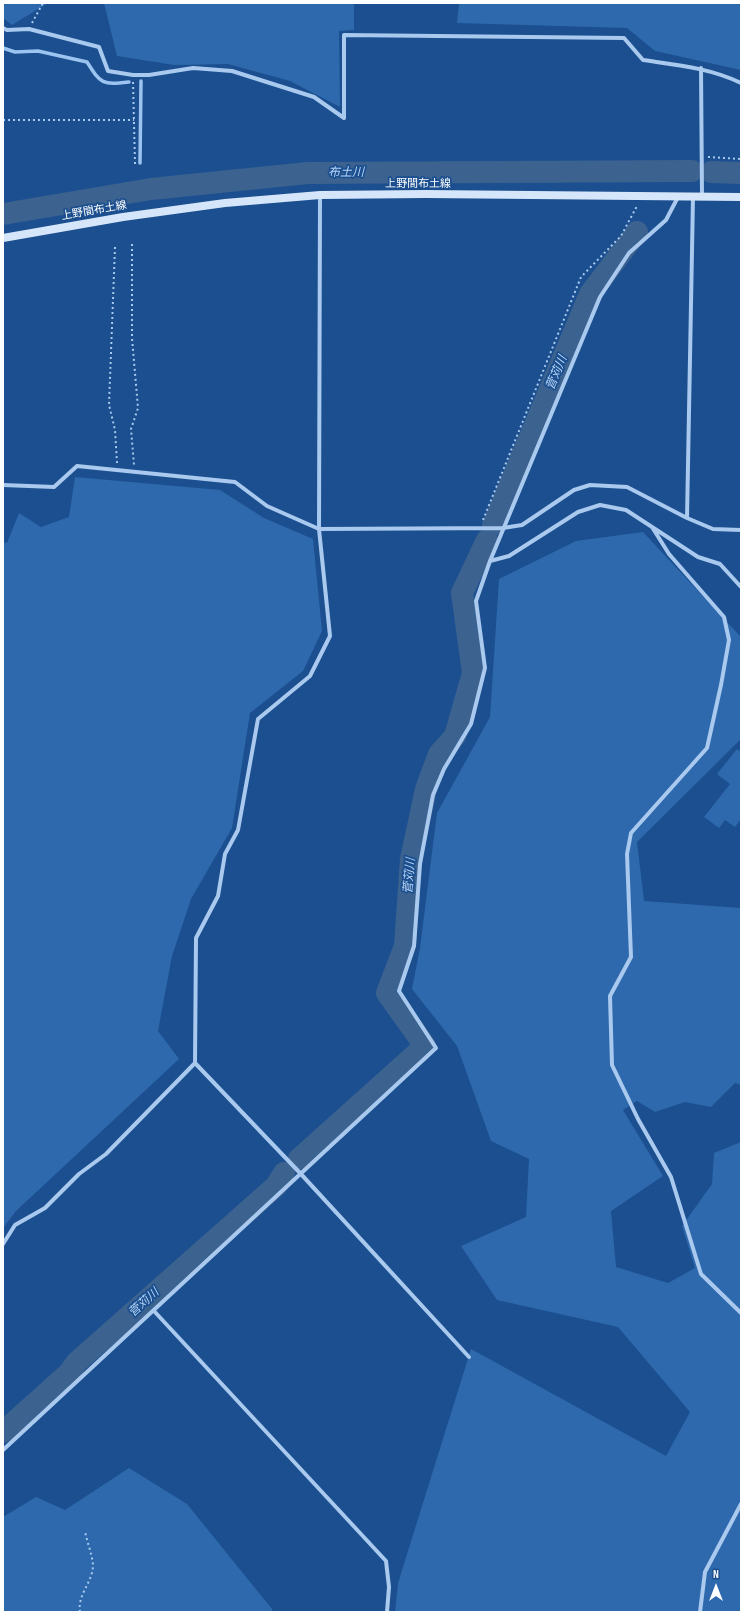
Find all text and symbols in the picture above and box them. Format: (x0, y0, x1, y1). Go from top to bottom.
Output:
water label: 布土川 (328, 166, 364, 180)
street label: 上野間布土線 (385, 177, 451, 191)
street label: 上野間布土線 (60, 199, 128, 223)
water label: 菅苅川 (543, 354, 571, 392)
water label: 菅苅川 (401, 857, 419, 895)
water label: 菅苅川 (126, 1286, 162, 1320)
north arrow (696, 1567, 736, 1607)
text: N (713, 1568, 719, 1581)

